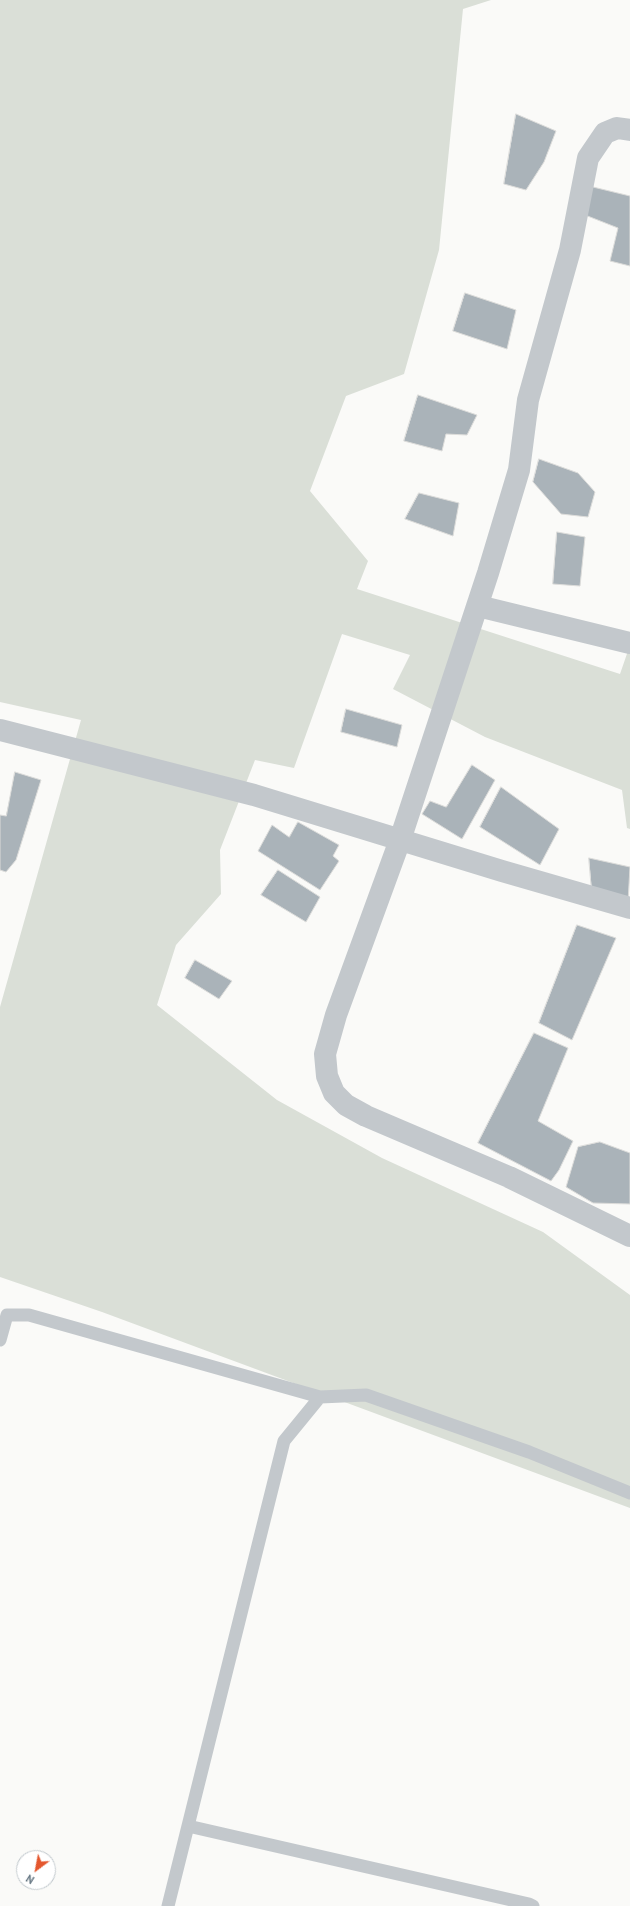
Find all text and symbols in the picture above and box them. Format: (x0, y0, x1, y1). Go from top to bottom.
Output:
north arrow (16, 1850, 56, 1890)
text: N (23, 1871, 37, 1887)

